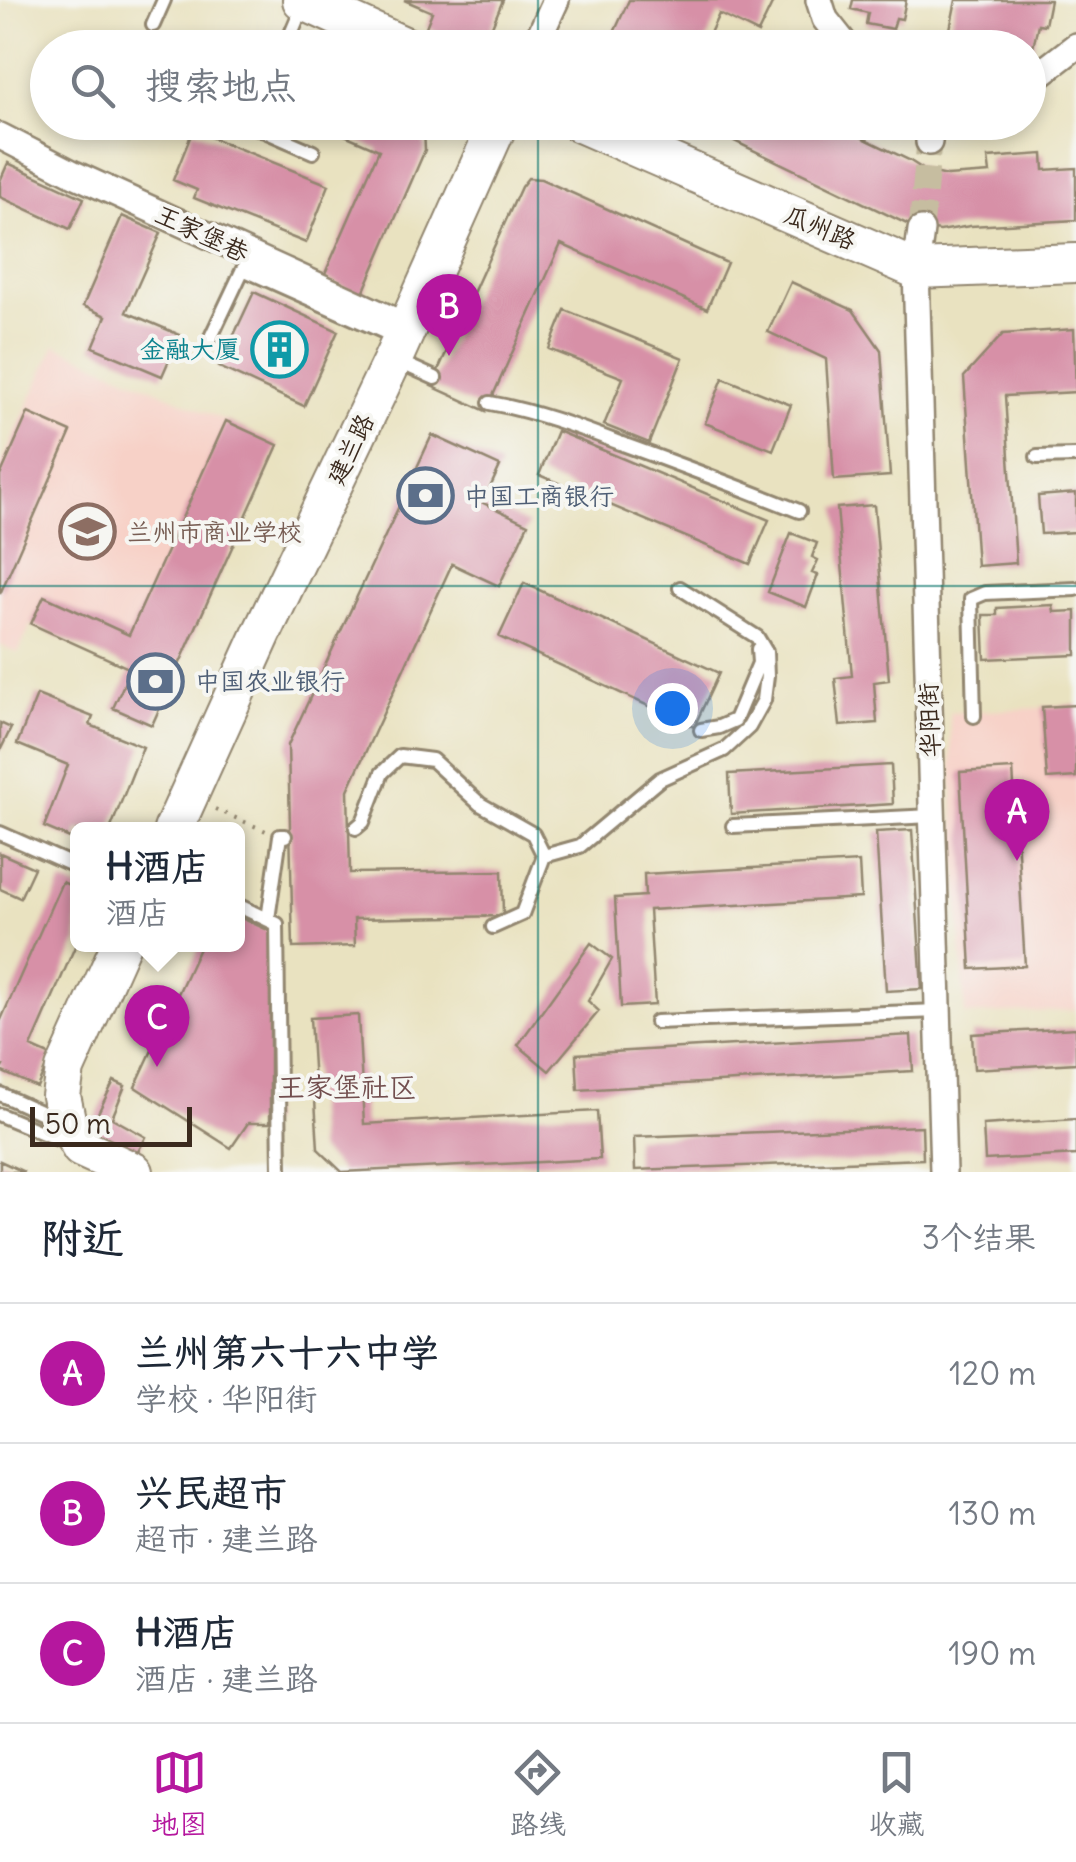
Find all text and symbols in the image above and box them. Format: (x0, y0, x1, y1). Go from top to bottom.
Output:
search box (30, 30, 1046, 140)
icon: search (65, 58, 120, 113)
text: 搜索地点 (145, 62, 297, 109)
street label: 王家堡巷 (150, 197, 254, 269)
street label: 瓜州路 (779, 198, 861, 256)
pin: B (416, 274, 482, 356)
building icon: 金融大厦 (249, 319, 309, 379)
place label: 金融大厦 (140, 333, 240, 365)
street label: 建兰路 (319, 408, 381, 490)
bank icon: 中国工商银行 (395, 466, 455, 526)
place label: 中国工商银行 (464, 480, 614, 512)
school or university icon: 兰州市商业学校 (58, 502, 118, 562)
place label: 兰州市商业学校 (127, 516, 302, 548)
bank icon: 中国农业银行 (126, 651, 186, 711)
place label: 中国农业银行 (195, 665, 345, 697)
street label: 华阳街 (912, 682, 946, 758)
your location (647, 683, 698, 734)
pin: A (984, 778, 1050, 861)
popup (70, 822, 245, 952)
text: H酒店 (106, 843, 209, 890)
text: 酒店 (106, 892, 170, 933)
pin: C (124, 984, 190, 1067)
district label: 王家堡社区 (277, 1069, 417, 1105)
scale bar (30, 1102, 192, 1146)
text: 50 m (45, 1106, 111, 1142)
text: 附近 (40, 1212, 124, 1264)
text: 3个结果 (922, 1217, 1036, 1258)
text: 兰州第六十六中学 (135, 1329, 439, 1376)
text: A (62, 1353, 83, 1394)
text: 120 m (949, 1353, 1036, 1394)
text: 学校 · 华阳街 (135, 1378, 317, 1419)
text: 兴民超市 (135, 1469, 287, 1516)
text: B (62, 1493, 83, 1534)
text: 130 m (948, 1493, 1036, 1534)
text: 超市 · 建兰路 (135, 1518, 317, 1559)
text: H酒店 (135, 1609, 238, 1656)
text: C (62, 1633, 83, 1674)
text: 190 m (948, 1633, 1036, 1674)
text: 酒店 · 建兰路 (135, 1658, 317, 1699)
tab: 地图 (151, 1745, 207, 1842)
tab: 路线 (510, 1745, 566, 1842)
tab: 收藏 (869, 1745, 925, 1842)

